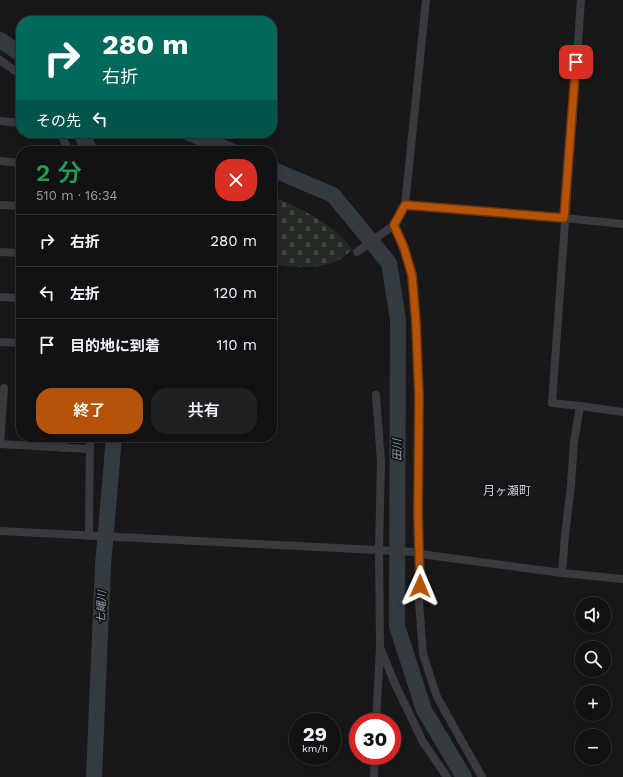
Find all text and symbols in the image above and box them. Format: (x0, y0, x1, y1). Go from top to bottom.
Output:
text: 280 m (102, 28, 189, 61)
icon: right (36, 32, 88, 84)
pin (559, 45, 593, 79)
icon: arrive (565, 51, 587, 73)
text: 右折 (102, 66, 138, 87)
icon: left (89, 108, 111, 130)
text: その先 (36, 112, 81, 130)
text: 2 分 (36, 159, 82, 187)
button: close (215, 159, 257, 201)
text: 510 m · 16:34 (36, 188, 117, 203)
icon: right (36, 230, 58, 252)
text: 280 m (210, 232, 257, 250)
text: 右折 (70, 233, 100, 251)
icon: left (36, 282, 58, 304)
text: 120 m (214, 284, 257, 302)
text: 左折 (70, 285, 100, 303)
icon: arrive (36, 334, 58, 356)
text: 110 m (217, 336, 257, 354)
text: 目的地に到着 (70, 337, 160, 355)
button: 終了 (36, 388, 143, 434)
button: 共有 (151, 388, 257, 434)
water label: 田川 (391, 438, 404, 461)
district label: 月ヶ瀬町 (483, 484, 531, 498)
position arrow (399, 565, 441, 607)
water label: 七縄川 (94, 589, 109, 624)
map controls (575, 597, 611, 765)
button: sound (575, 597, 611, 633)
button: search (575, 641, 611, 677)
button: + (575, 685, 611, 721)
speed limit sign: 30 (349, 713, 401, 765)
text: 29 (303, 722, 327, 746)
button: − (575, 729, 611, 765)
text: km/h (302, 743, 328, 754)

